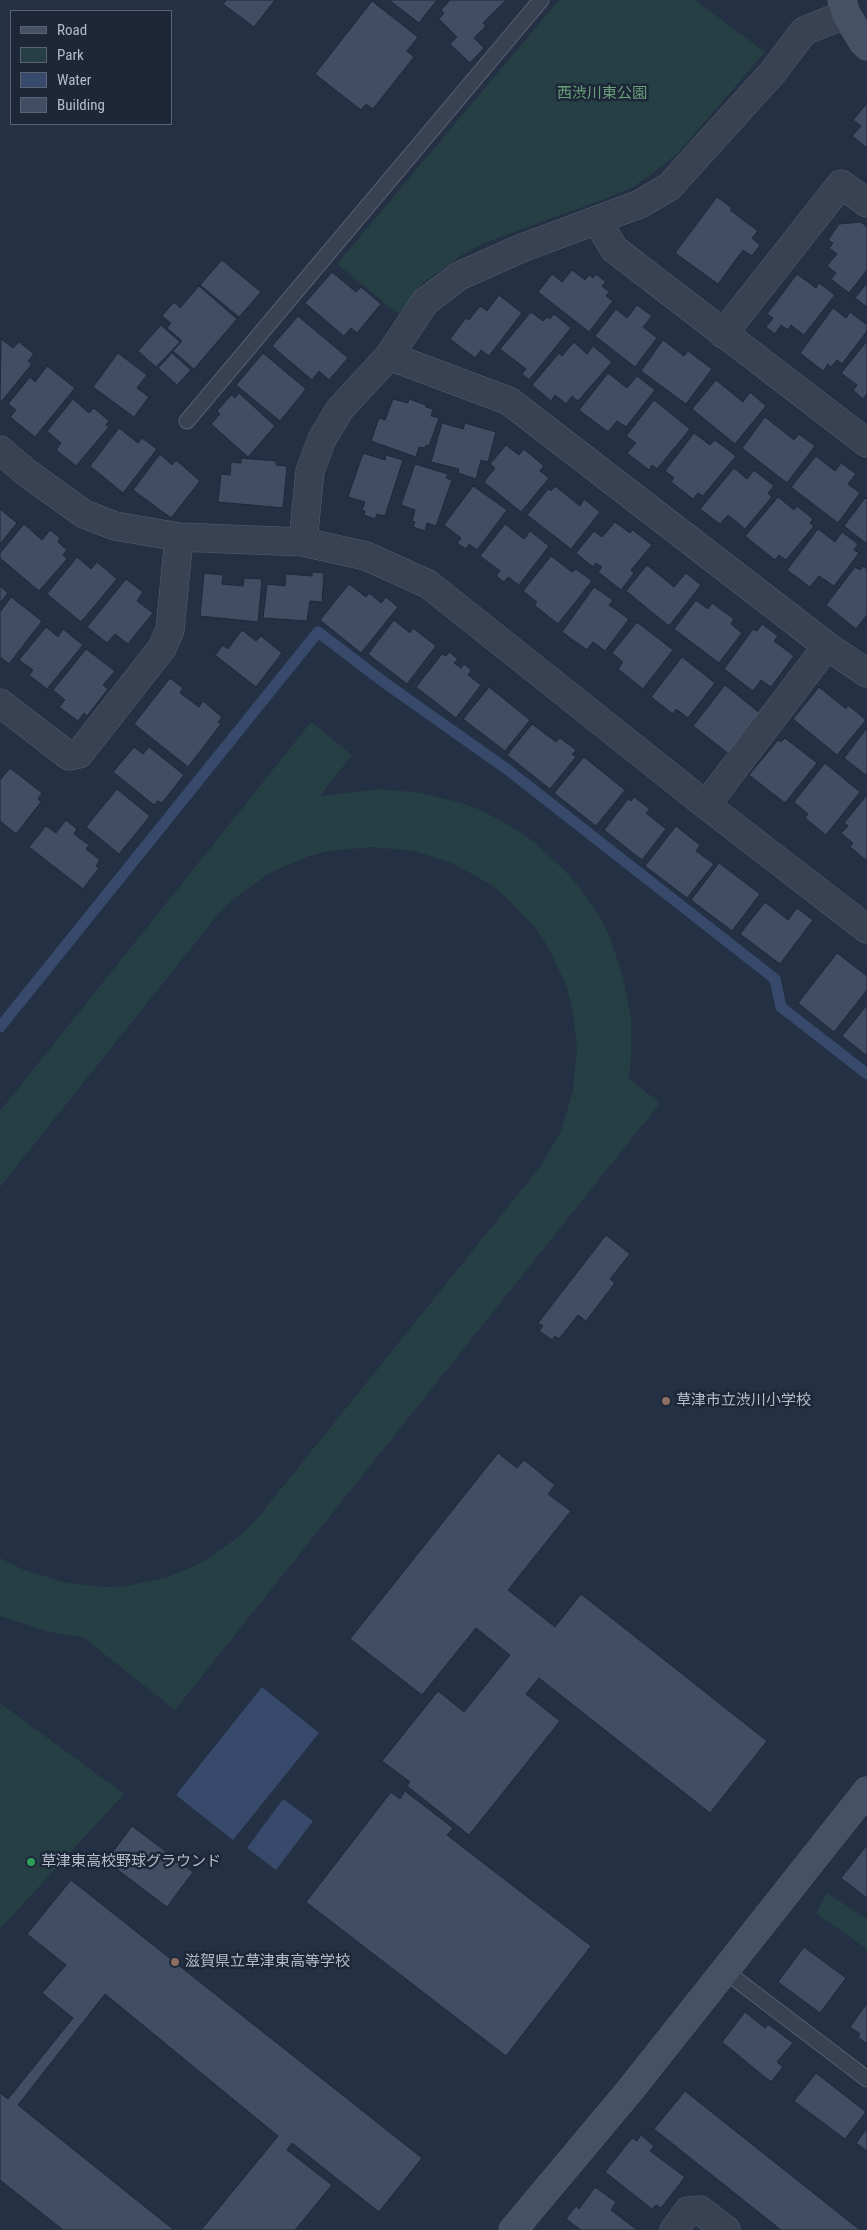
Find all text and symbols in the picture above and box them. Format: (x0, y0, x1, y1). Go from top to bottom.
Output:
legend (10, 10, 172, 125)
text: Road (57, 21, 87, 39)
text: Park (57, 46, 84, 64)
text: Water (57, 71, 91, 89)
park label: 西渋川東公園 (557, 85, 647, 103)
text: Building (57, 96, 105, 114)
place label: 草津市立渋川小学校 (676, 1392, 811, 1410)
marker: 草津市立渋川小学校 (660, 1395, 672, 1407)
place label: 草津東高校野球グラウンド (41, 1853, 221, 1871)
marker: 草津東高校野球グラウンド (25, 1856, 37, 1868)
place label: 滋賀県立草津東高等学校 (185, 1953, 350, 1971)
marker: 滋賀県立草津東高等学校 (169, 1956, 181, 1968)

